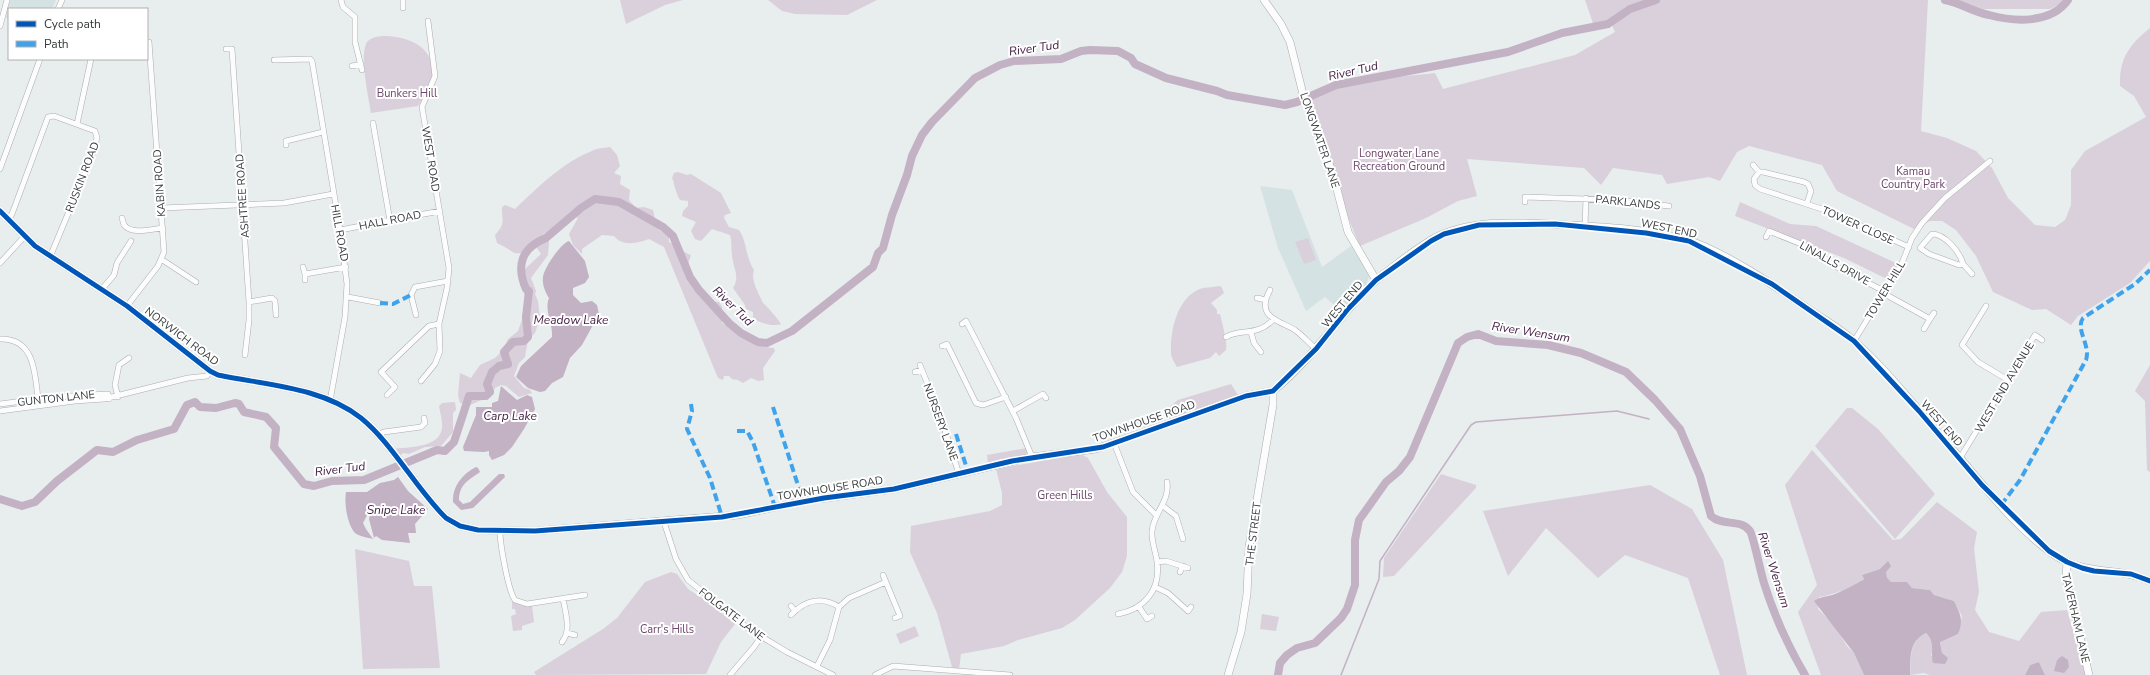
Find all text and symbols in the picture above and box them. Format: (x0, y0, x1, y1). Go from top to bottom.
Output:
legend (8, 8, 148, 60)
text: Cycle path (44, 16, 101, 32)
text: Path (44, 36, 69, 52)
water label: River Tud (1008, 37, 1060, 59)
water label: River Tud (1326, 57, 1380, 85)
park label: Bunkers Hill (377, 86, 438, 101)
street label: LONGWATER LANE (1296, 90, 1343, 190)
street label: WEST ROAD (418, 125, 443, 193)
street label: RUSKIN ROAD (62, 140, 103, 215)
park label: Longwater Lane Recreation Ground (1353, 146, 1445, 174)
street label: KABIN ROAD (150, 149, 169, 217)
street label: ASHTREE ROAD (232, 153, 253, 239)
park label: Kamau Country Park (1881, 164, 1946, 192)
street label: PARKLANDS (1595, 192, 1661, 213)
street label: HILL ROAD (327, 203, 352, 263)
street label: TOWER CLOSE (1819, 203, 1896, 248)
street label: HALL ROAD (358, 207, 422, 234)
street label: WEST END (1639, 215, 1698, 242)
street label: LINALLS DRIVE (1797, 238, 1873, 289)
street label: TOWER HILL (1862, 258, 1909, 323)
street label: WEST END (1318, 278, 1367, 331)
water label: River Tud (709, 283, 757, 329)
street label: NORWICH ROAD (142, 304, 222, 369)
water label: Meadow Lake (534, 312, 609, 328)
water label: River Wensum (1491, 318, 1571, 346)
street label: WEST END AVENUE (1971, 339, 2038, 436)
street label: NURSERY LANE (920, 381, 962, 463)
street label: GUNTON LANE (16, 387, 96, 410)
street label: TOWNHOUSE ROAD (1091, 397, 1197, 446)
street label: WEST END (1917, 397, 1966, 450)
water label: Carp Lake (483, 408, 537, 424)
water label: River Tud (314, 458, 366, 480)
street label: TOWNHOUSE ROAD (776, 473, 884, 504)
park label: Green Hills (1037, 488, 1093, 503)
street label: THE STREET (1242, 501, 1265, 567)
water label: Snipe Lake (367, 502, 426, 518)
water label: River Wensum (1754, 530, 1794, 610)
street label: TAVERHAM LANE (2058, 572, 2093, 664)
street label: FOLGATE LANE (696, 585, 768, 644)
park label: Carr's Hills (640, 622, 694, 637)

